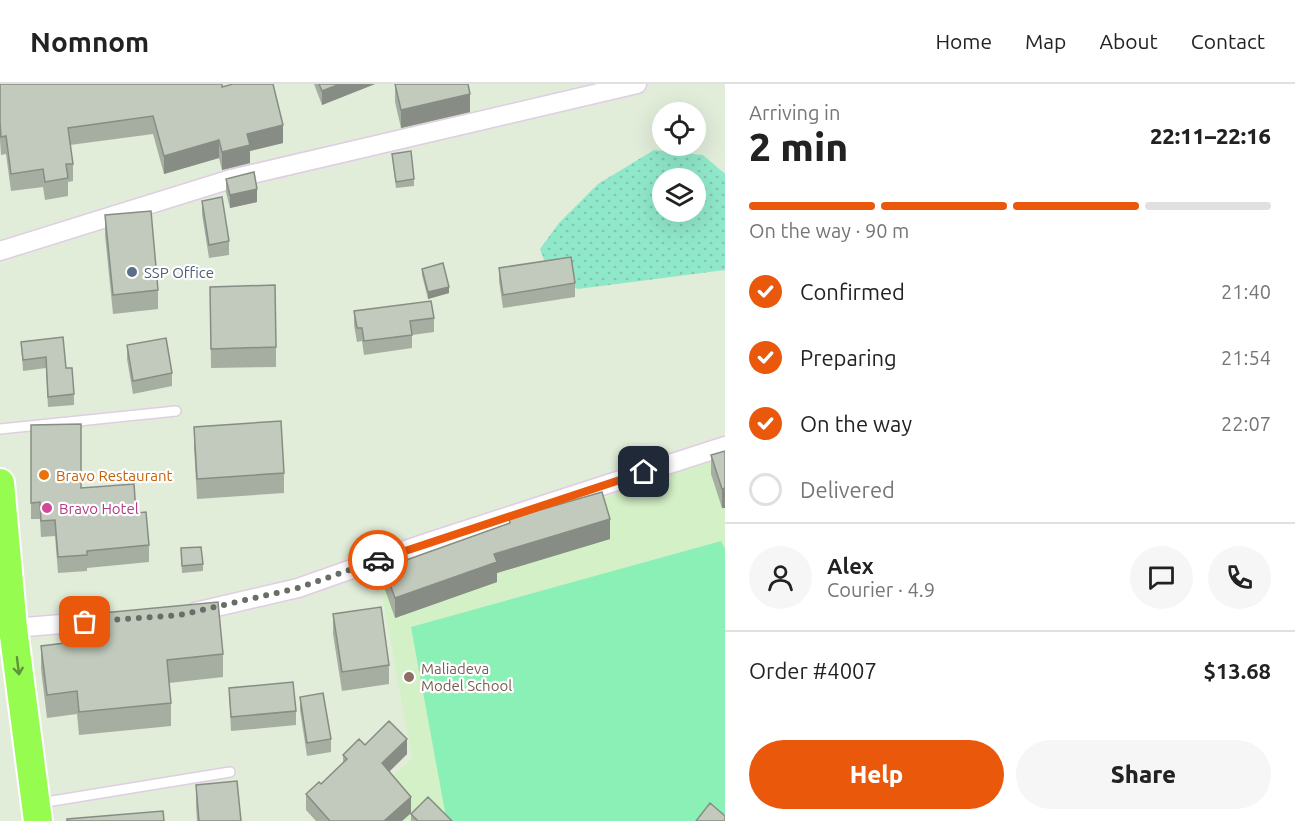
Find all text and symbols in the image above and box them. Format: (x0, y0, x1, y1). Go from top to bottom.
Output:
text: Nomnom (30, 26, 149, 57)
text: Home (935, 29, 992, 53)
text: Map (1025, 29, 1066, 53)
text: About (1099, 29, 1158, 53)
text: Contact (1191, 29, 1265, 53)
text: Arriving in (749, 101, 840, 124)
map controls (652, 102, 706, 222)
button: locate (652, 102, 706, 156)
text: 22:11–22:16 (1150, 123, 1271, 148)
text: 2 min (749, 125, 848, 168)
button: layers (652, 168, 706, 222)
text: On the way · 90 m (749, 219, 909, 242)
place label: SSP Office (144, 264, 214, 281)
marker: SSP Office (125, 265, 139, 279)
icon: check (749, 275, 782, 308)
text: Confirmed (800, 279, 905, 304)
text: 21:40 (1221, 280, 1271, 303)
icon: check (749, 341, 782, 374)
text: Preparing (800, 345, 897, 370)
text: 21:54 (1221, 346, 1271, 369)
icon: check (749, 407, 782, 440)
text: On the way (800, 411, 912, 436)
text: 22:07 (1221, 412, 1271, 435)
pin (618, 446, 669, 497)
icon: home (627, 455, 660, 488)
place label: Bravo Restaurant (56, 467, 173, 484)
marker: Bravo Restaurant (37, 468, 51, 482)
text: Delivered (800, 477, 895, 502)
place label: Bravo Hotel (59, 500, 139, 517)
marker: Bravo Hotel (40, 501, 54, 515)
courier (348, 530, 408, 590)
icon: car (362, 544, 395, 577)
button: person (749, 546, 812, 609)
button: chat (1130, 546, 1193, 609)
button: phone (1208, 546, 1271, 609)
text: Alex (827, 553, 874, 578)
text: Courier · 4.9 (827, 578, 935, 601)
pin (59, 596, 110, 647)
icon: bag (68, 605, 101, 638)
one-way arrow (13, 656, 24, 676)
text: Order #4007 (749, 658, 877, 683)
text: $13.68 (1204, 658, 1271, 683)
place label: Maliadeva Model School (421, 660, 512, 694)
marker: Maliadeva Model School (402, 670, 416, 684)
button: Help (749, 740, 1004, 809)
button: Share (1016, 740, 1271, 809)

